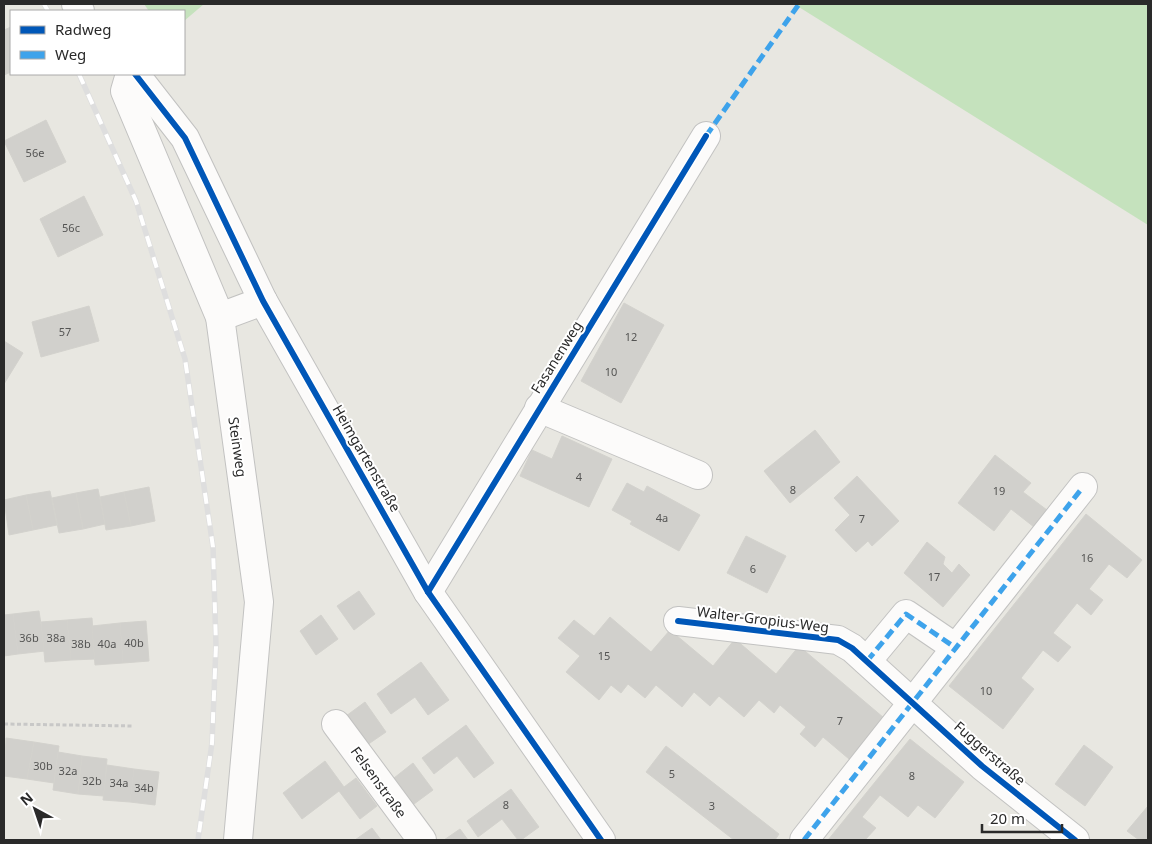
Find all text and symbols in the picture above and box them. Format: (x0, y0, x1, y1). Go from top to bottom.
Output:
legend (10, 10, 185, 75)
text: Radweg (55, 19, 111, 39)
text: Weg (55, 44, 86, 64)
house number: 56e (26, 145, 44, 160)
house number: 56c (62, 220, 80, 235)
street label: Fasanenweg (526, 317, 586, 397)
house number: 57 (59, 324, 71, 339)
house number: 12 (625, 329, 637, 344)
house number: 10 (605, 364, 617, 379)
street label: Heimgartenstraße (329, 401, 405, 515)
street label: Steinweg (224, 416, 252, 478)
house number: 4 (576, 469, 583, 484)
house number: 8 (790, 482, 796, 497)
house number: 19 (993, 483, 1005, 498)
house number: 4a (656, 510, 668, 525)
house number: 7 (859, 511, 865, 526)
house number: 16 (1081, 550, 1093, 565)
house number: 6 (750, 561, 756, 576)
house number: 17 (928, 569, 940, 584)
street label: Walter-Gropius-Weg (696, 601, 830, 637)
house number: 36b (19, 630, 39, 645)
house number: 38a (47, 630, 65, 645)
house number: 40b (124, 635, 144, 650)
house number: 38b (71, 636, 91, 651)
house number: 40a (98, 636, 116, 651)
house number: 15 (598, 648, 610, 663)
house number: 10 (980, 683, 992, 698)
house number: 7 (837, 713, 843, 728)
street label: Fuggerstraße (950, 717, 1030, 789)
street label: Felsenstraße (347, 742, 411, 822)
house number: 30b (33, 758, 53, 773)
house number: 32a (59, 763, 77, 778)
house number: 5 (669, 766, 675, 781)
house number: 8 (909, 768, 915, 783)
house number: 32b (82, 773, 102, 788)
house number: 34a (110, 775, 128, 790)
house number: 34b (134, 780, 154, 795)
north arrow (10, 784, 60, 834)
text: N (16, 788, 37, 810)
house number: 8 (503, 797, 509, 812)
house number: 3 (709, 798, 715, 813)
scale bar (982, 802, 1062, 834)
text: 20 m (990, 808, 1025, 828)

